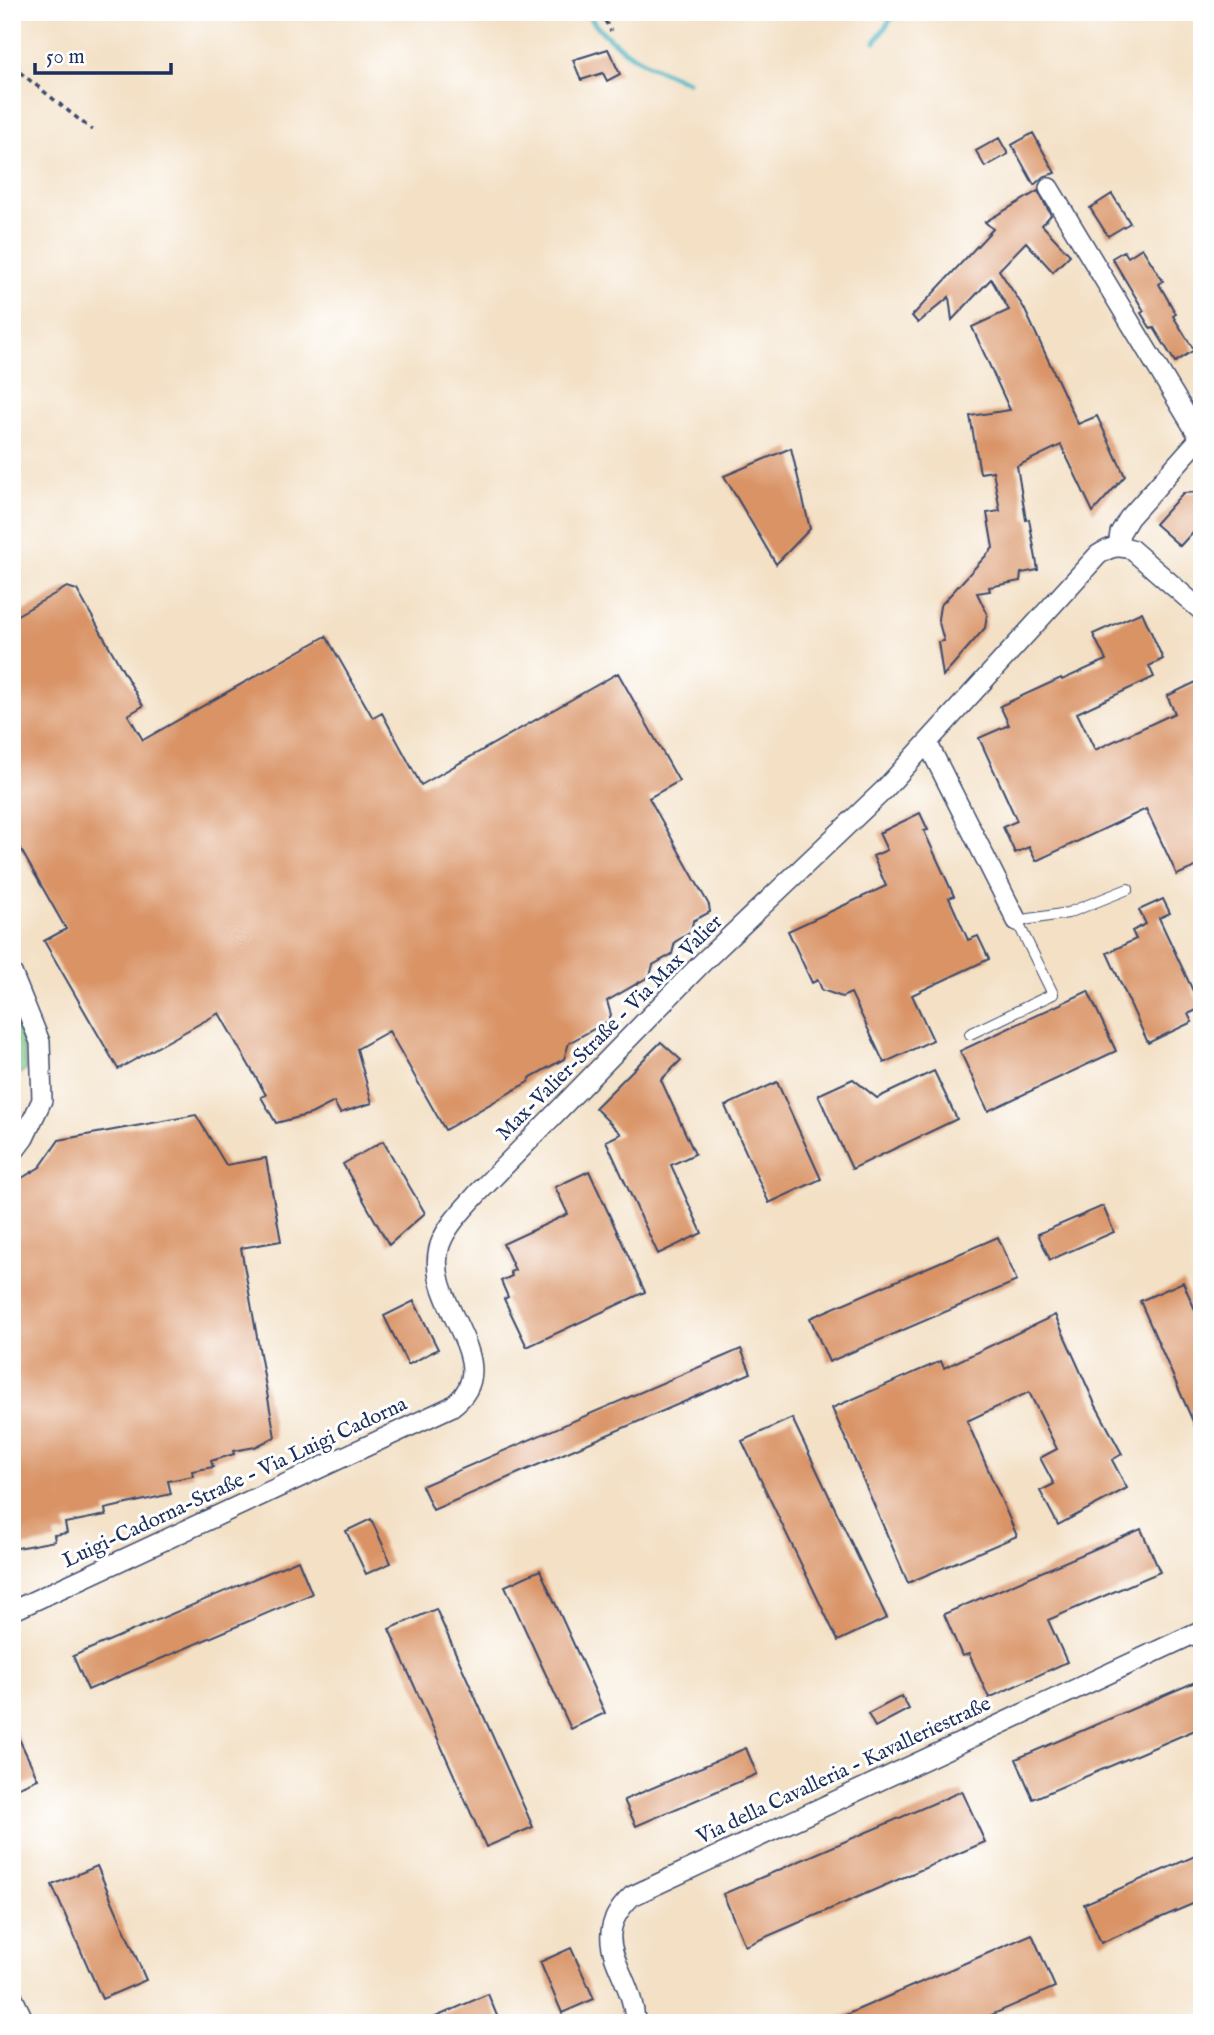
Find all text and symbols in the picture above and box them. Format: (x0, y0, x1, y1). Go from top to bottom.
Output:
scale bar (35, 32, 172, 76)
text: 50 m (46, 44, 85, 71)
street label: Max-Valier-Straße - Via Max Valier (491, 909, 729, 1147)
street label: Luigi-Cadorna-Straße - Via Luigi Cadorna (58, 1391, 412, 1575)
street label: Via della Cavalleria - Kavalleriestraße (692, 1691, 996, 1852)

